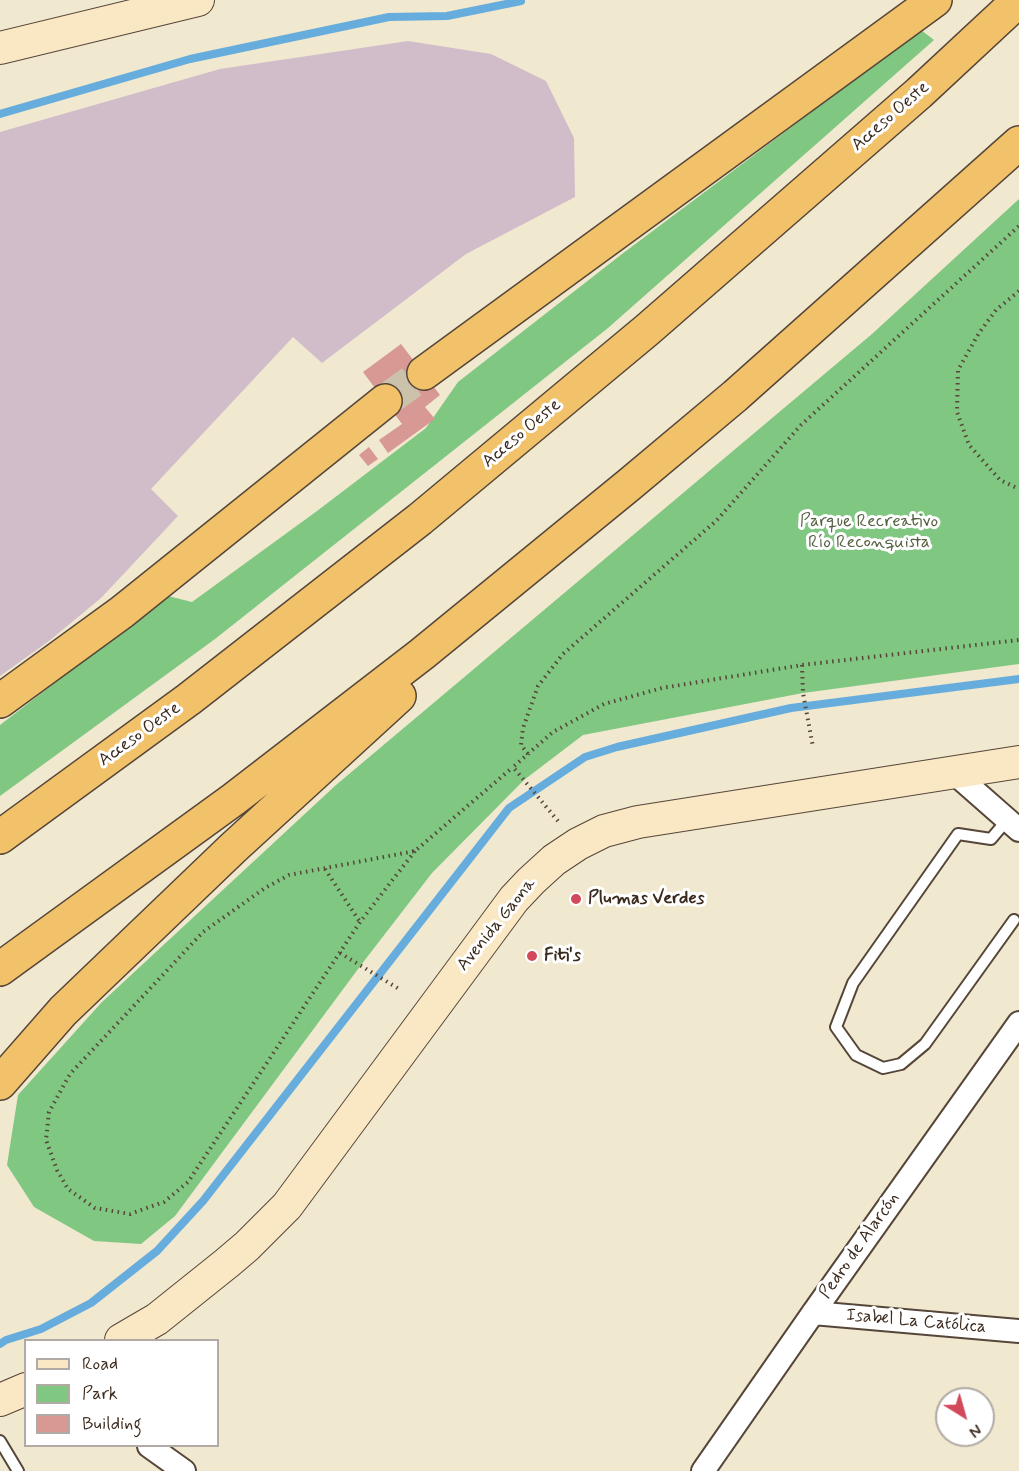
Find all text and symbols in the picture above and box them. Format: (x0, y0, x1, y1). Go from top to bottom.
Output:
street label: Acceso Oeste (848, 77, 934, 157)
street label: Acceso Oeste (478, 395, 566, 473)
park label: Parque Recreativo Río Reconquista (800, 511, 938, 554)
street label: Acceso Oeste (95, 698, 185, 772)
street label: Avenida Gaona (453, 874, 541, 976)
place label: Plumas Verdes (588, 888, 704, 910)
marker: Plumas Verdes (569, 892, 583, 906)
place label: Fiti's (544, 945, 581, 967)
marker: Fiti's (525, 949, 539, 963)
street label: Pedro de Alarcón (815, 1189, 905, 1303)
street label: Isabel La Católica (845, 1305, 987, 1339)
legend (24, 1339, 219, 1447)
text: Road (82, 1352, 118, 1376)
text: Park (82, 1382, 118, 1406)
north arrow (935, 1387, 995, 1447)
text: Building (82, 1412, 142, 1436)
text: N (964, 1419, 986, 1442)

